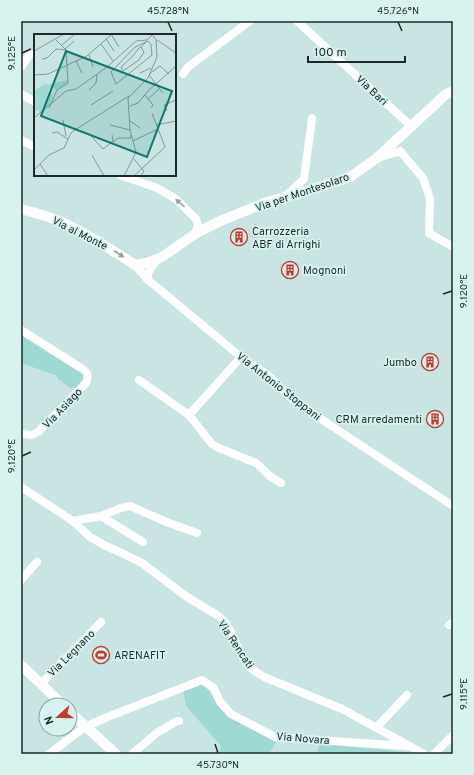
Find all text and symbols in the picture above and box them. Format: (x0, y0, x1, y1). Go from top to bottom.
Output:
text: 45.728°N (147, 5, 189, 18)
text: 45.726°N (377, 5, 419, 18)
inset map (34, 34, 176, 176)
text: 9.125°E (6, 36, 19, 70)
scale bar (308, 38, 405, 64)
text: 100 m (314, 45, 347, 61)
street label: Via Bari (352, 72, 390, 109)
street label: Via per Montesolaro (253, 170, 351, 216)
one-way arrow (175, 198, 185, 207)
street label: Via al Monte (49, 214, 110, 254)
place label: Carrozzeria ABF di Arrighi (252, 225, 320, 252)
building icon: Carrozzeria ABF di Arrighi (229, 227, 249, 247)
one-way arrow (114, 251, 125, 258)
building icon: Mognoni (280, 260, 300, 280)
place label: Mognoni (303, 264, 346, 278)
text: 9.120°E (458, 274, 471, 308)
street label: Via Antonio Stoppani (233, 349, 323, 424)
building icon: Jumbo (420, 352, 440, 372)
place label: Jumbo (383, 356, 417, 370)
street label: Via Asiago (40, 385, 86, 432)
building icon: CRM arredamenti (425, 409, 445, 429)
place label: CRM arredamenti (336, 413, 422, 427)
text: 9.120°E (6, 439, 19, 473)
street label: Via Rencati (214, 618, 256, 671)
street label: Via Legnano (45, 627, 98, 680)
sports icon: ARENAFIT (91, 645, 111, 665)
place label: ARENAFIT (114, 649, 166, 663)
text: 9.115°E (458, 678, 471, 710)
north arrow (38, 697, 78, 737)
text: N (42, 714, 58, 726)
street label: Via Novara (276, 730, 330, 748)
text: 45.730°N (197, 759, 239, 772)

